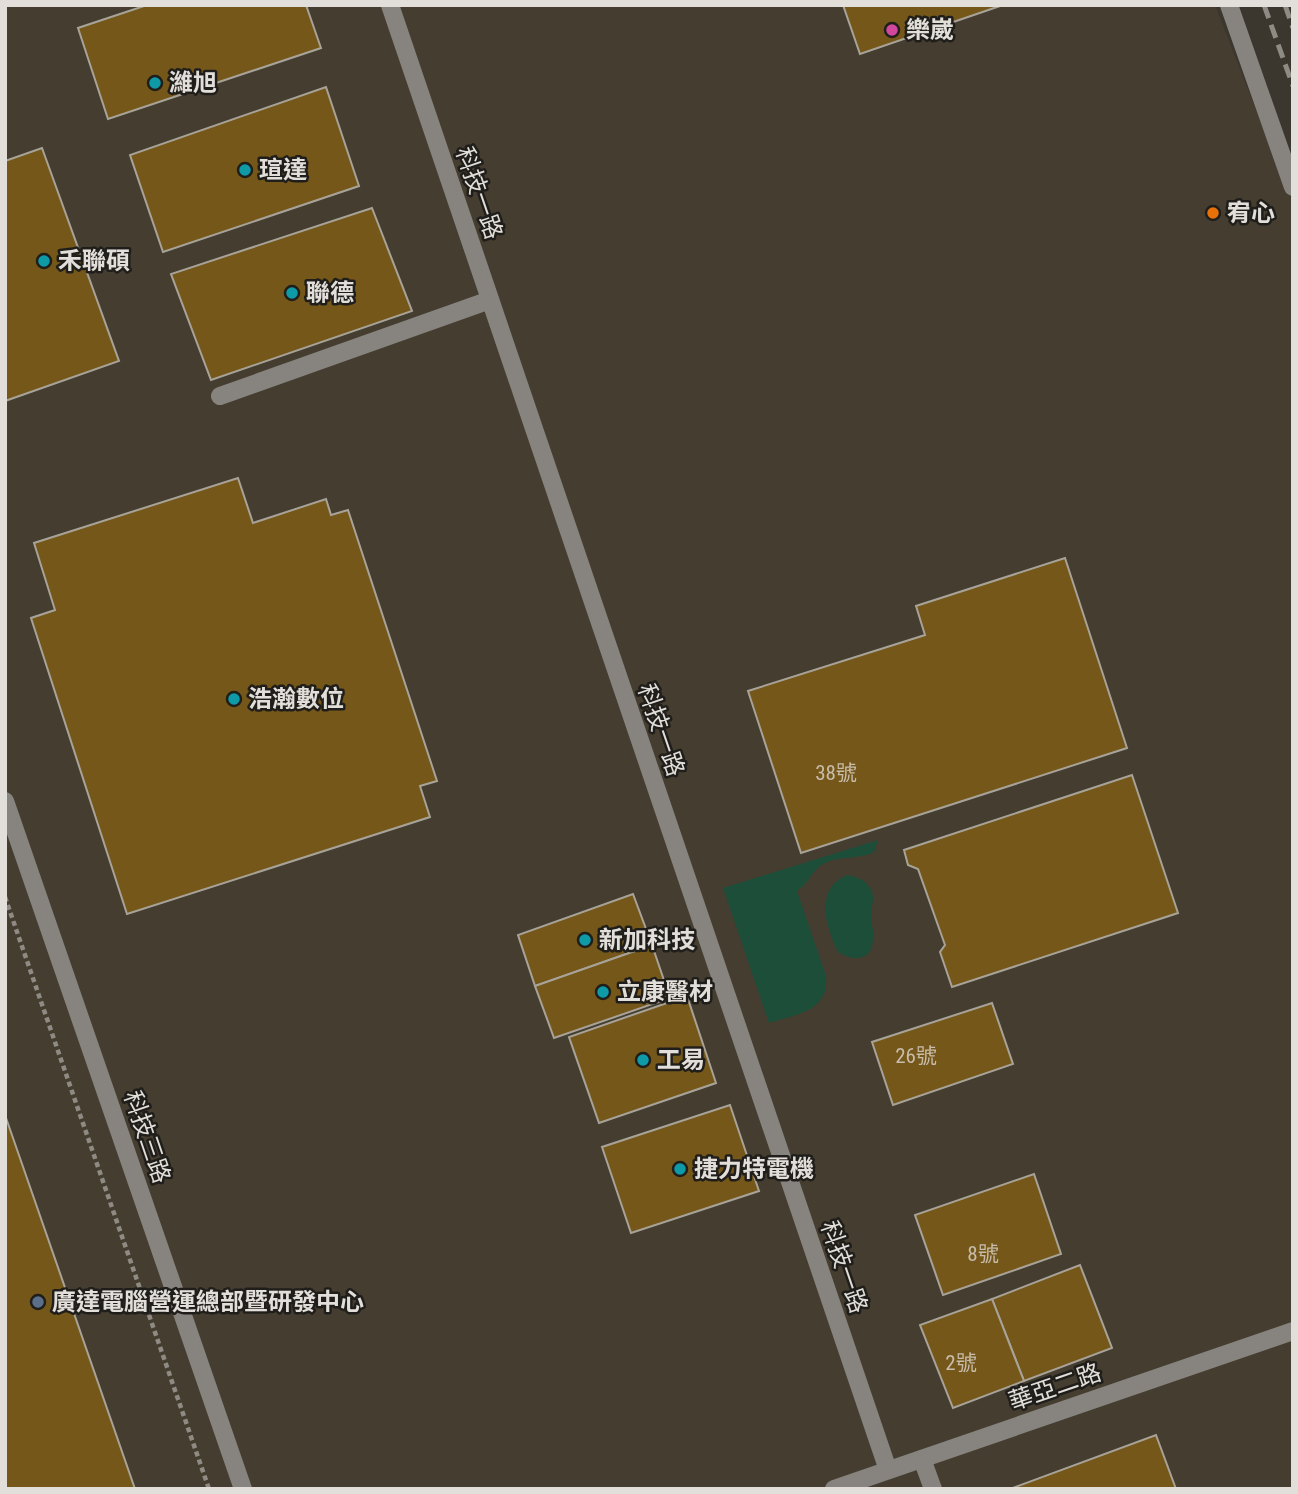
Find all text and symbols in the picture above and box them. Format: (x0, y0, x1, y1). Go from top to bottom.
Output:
place label: 樂崴 (906, 16, 954, 44)
marker: 樂崴 (884, 22, 900, 38)
place label: 濰旭 (169, 69, 217, 97)
marker: 濰旭 (147, 75, 163, 91)
street label: 科技一路 (450, 143, 508, 243)
place label: 瑄達 (259, 156, 307, 184)
marker: 瑄達 (237, 162, 253, 178)
place label: 宥心 (1227, 199, 1275, 227)
marker: 宥心 (1205, 205, 1221, 221)
place label: 禾聯碩 (58, 247, 130, 275)
marker: 禾聯碩 (36, 253, 52, 269)
place label: 聯德 (306, 279, 354, 307)
marker: 聯德 (284, 285, 300, 301)
street label: 科技一路 (632, 680, 690, 780)
place label: 浩瀚數位 (248, 685, 344, 713)
marker: 浩瀚數位 (226, 691, 242, 707)
house number: 38號 (815, 761, 857, 785)
place label: 新加科技 (599, 926, 695, 954)
marker: 新加科技 (577, 932, 593, 948)
place label: 立康醫材 (617, 978, 713, 1006)
marker: 立康醫材 (595, 984, 611, 1000)
house number: 26號 (895, 1044, 937, 1068)
place label: 工易 (657, 1046, 705, 1074)
marker: 工易 (635, 1052, 651, 1068)
street label: 科技三路 (118, 1087, 176, 1187)
place label: 捷力特電機 (694, 1155, 814, 1183)
marker: 捷力特電機 (672, 1161, 688, 1177)
street label: 科技一路 (815, 1217, 873, 1317)
house number: 8號 (967, 1242, 999, 1266)
place label: 廣達電腦營運總部暨研發中心 (52, 1288, 364, 1316)
marker: 廣達電腦營運總部暨研發中心 (30, 1294, 46, 1310)
house number: 2號 (945, 1351, 977, 1375)
street label: 華亞二路 (1005, 1358, 1105, 1416)

